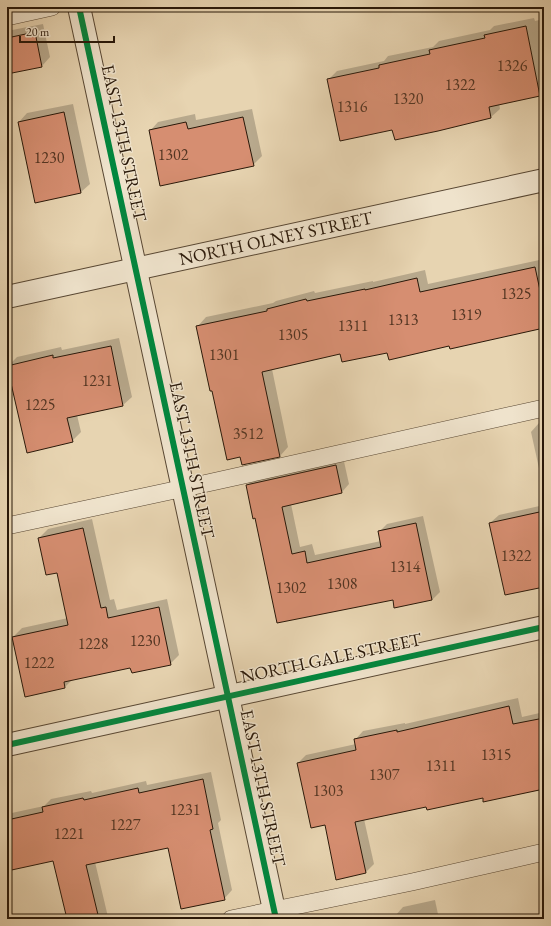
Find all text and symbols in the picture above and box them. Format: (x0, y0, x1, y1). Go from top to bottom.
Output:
scale bar (20, 18, 114, 44)
text: 20 m (26, 24, 50, 40)
house number: 1326 (497, 55, 528, 76)
street label: EAST 13TH STREET (97, 62, 153, 224)
house number: 1322 (445, 74, 476, 95)
house number: 1320 (393, 88, 424, 109)
house number: 1316 (337, 96, 368, 117)
house number: 1302 (158, 144, 189, 165)
house number: 1230 (34, 147, 65, 168)
street label: NORTH OLNEY STREET (177, 205, 376, 270)
house number: 1325 (501, 283, 531, 304)
house number: 1319 (451, 304, 482, 325)
house number: 1313 (388, 309, 419, 330)
house number: 1311 (338, 315, 368, 336)
house number: 1305 (278, 324, 308, 345)
house number: 1301 (209, 344, 239, 365)
house number: 1231 (82, 370, 112, 391)
street label: EAST 13TH STREET (165, 379, 221, 541)
house number: 1225 (25, 394, 55, 415)
house number: 3512 (233, 423, 264, 444)
house number: 1322 (501, 545, 532, 566)
house number: 1314 (390, 556, 421, 577)
house number: 1308 (327, 573, 358, 594)
house number: 1302 (276, 577, 307, 598)
street label: NORTH GALE STREET (238, 627, 425, 688)
house number: 1230 (130, 630, 161, 651)
house number: 1228 (78, 633, 109, 654)
house number: 1222 (24, 652, 55, 673)
street label: EAST 13TH STREET (236, 707, 292, 869)
house number: 1315 (481, 744, 511, 765)
house number: 1311 (426, 755, 456, 776)
house number: 1307 (369, 764, 400, 785)
house number: 1303 (313, 780, 344, 801)
house number: 1231 (170, 799, 200, 820)
house number: 1227 (110, 814, 141, 835)
house number: 1221 (54, 823, 84, 844)

